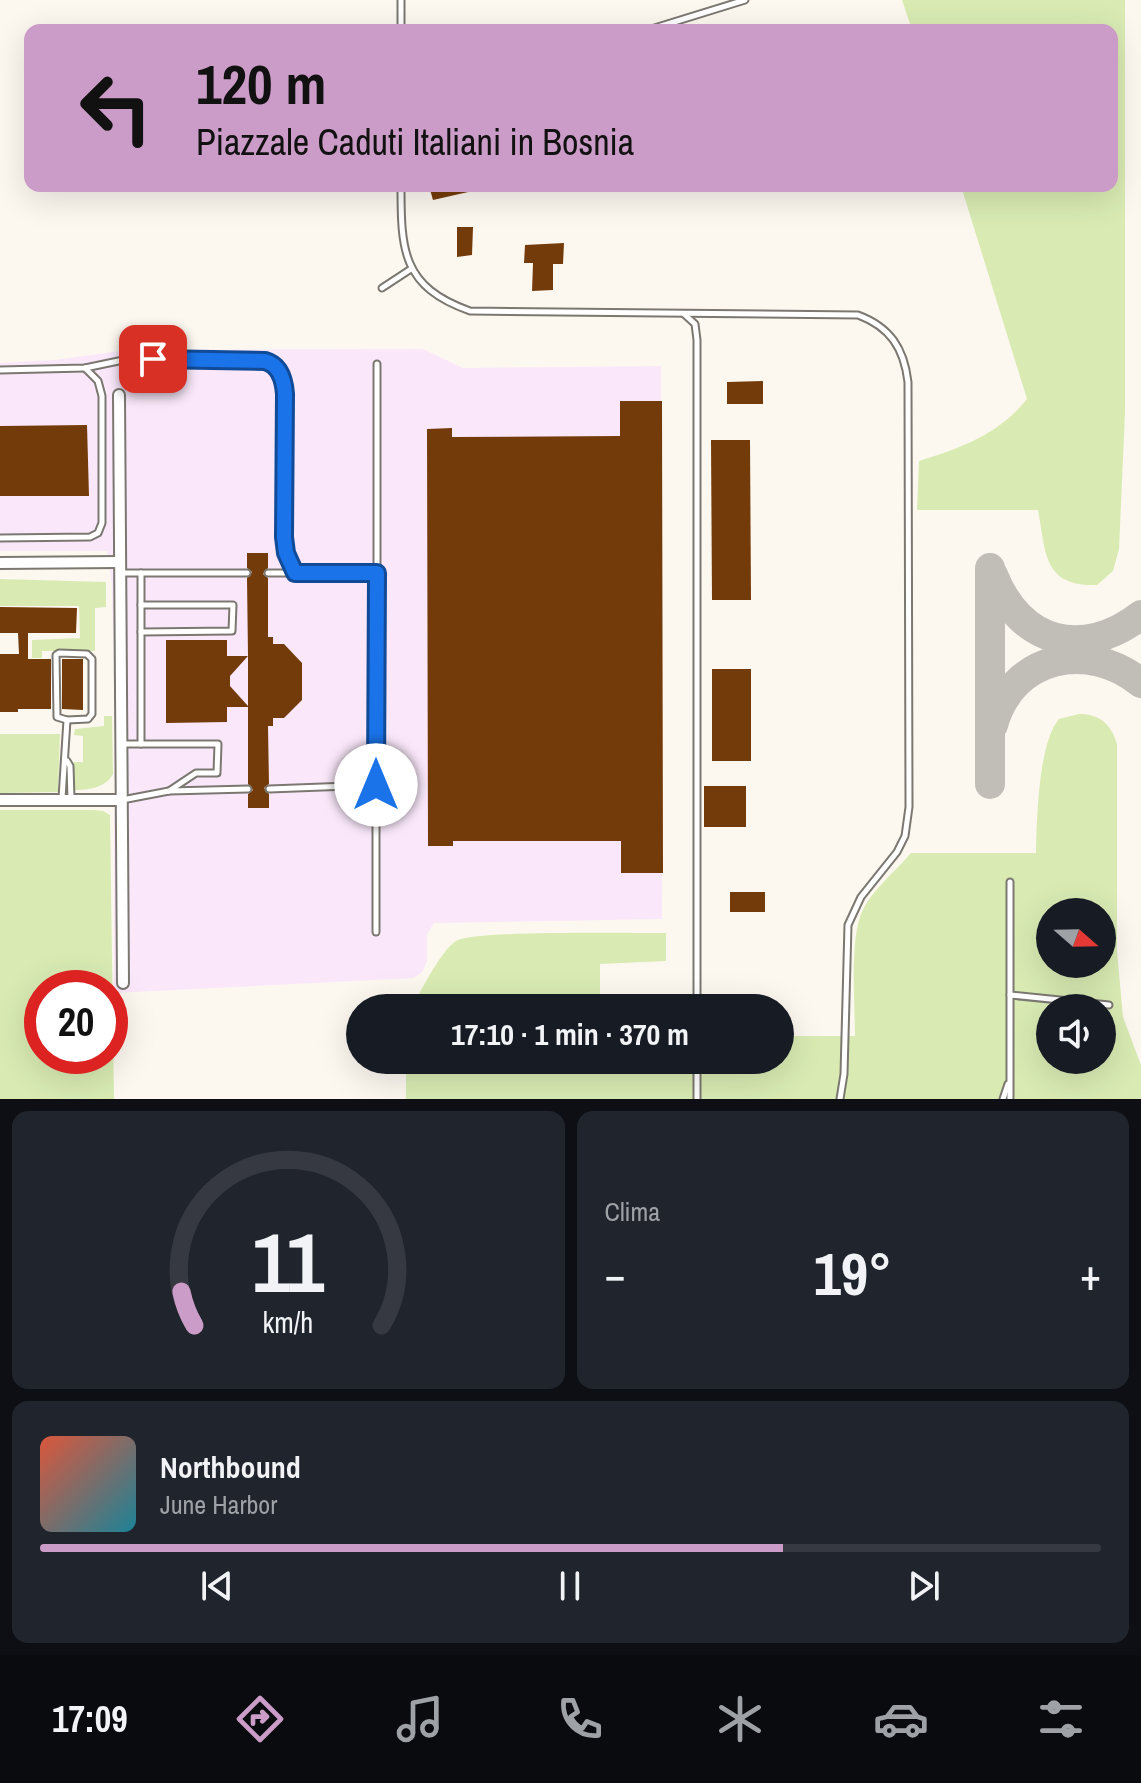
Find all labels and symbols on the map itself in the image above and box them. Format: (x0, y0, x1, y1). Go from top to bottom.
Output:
pin (119, 325, 187, 393)
position arrow (334, 743, 418, 827)
north arrow (1036, 898, 1116, 978)
speed limit sign: 20 (24, 970, 128, 1074)

